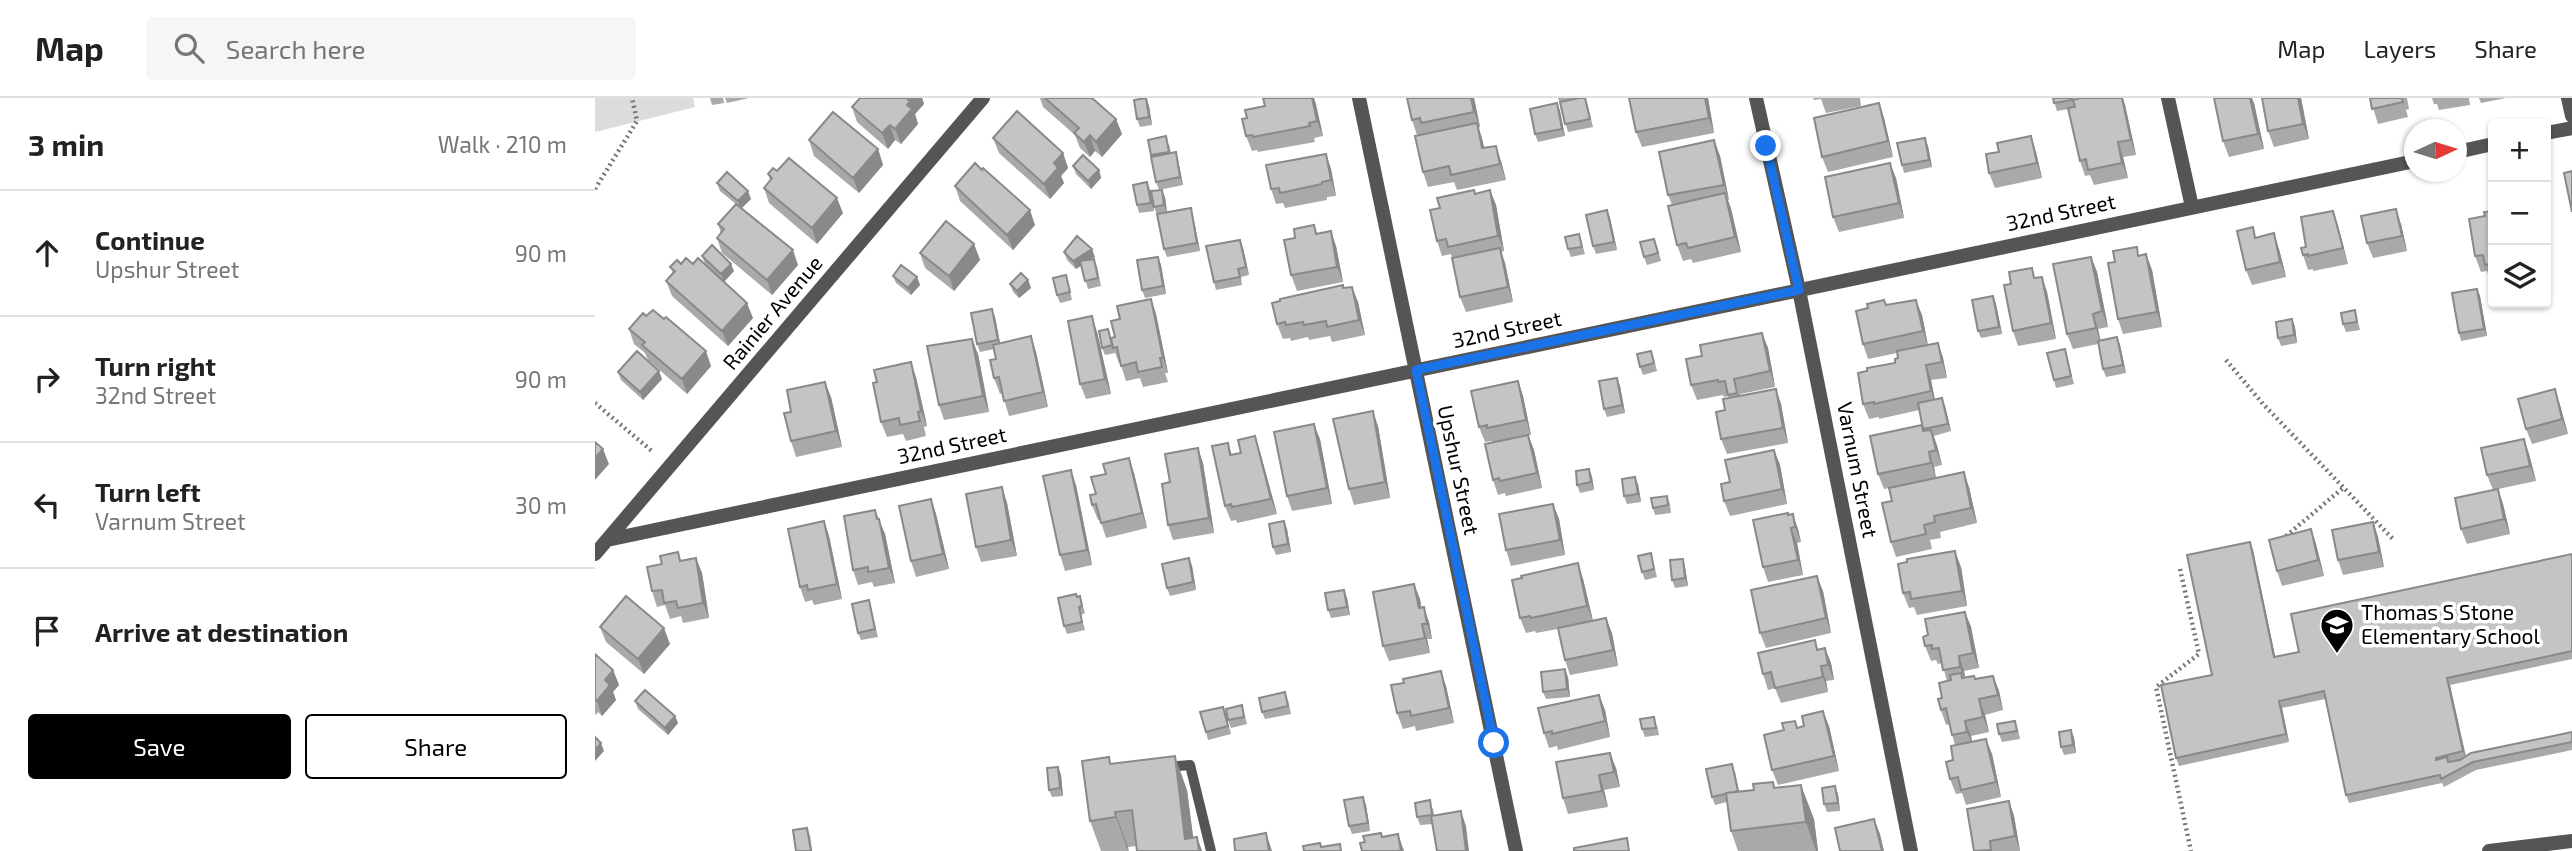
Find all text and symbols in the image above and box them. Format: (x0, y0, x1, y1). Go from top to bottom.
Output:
search box (146, 17, 636, 80)
text: Map (35, 28, 104, 68)
icon: search (170, 29, 208, 67)
text: Search here (226, 33, 365, 64)
text: Map (2277, 34, 2325, 63)
text: Layers (2363, 34, 2436, 63)
text: Share (2474, 34, 2537, 63)
north arrow (2404, 119, 2467, 182)
map controls (2488, 119, 2551, 308)
button: + (2488, 119, 2551, 182)
text: 3 min (28, 126, 104, 162)
text: Walk · 210 m (438, 130, 567, 158)
route end (1750, 130, 1781, 161)
button: − (2488, 182, 2551, 245)
street label: 32nd Street (2004, 188, 2117, 235)
text: Continue (95, 224, 205, 255)
icon: ahead (28, 234, 66, 272)
text: 90 m (515, 239, 567, 267)
button: layers (2488, 245, 2551, 308)
street label: Rainier Avenue (717, 250, 827, 374)
text: Upshur Street (95, 255, 240, 283)
street label: 32nd Street (1450, 305, 1563, 352)
text: Turn right (95, 350, 216, 381)
icon: right (28, 360, 66, 398)
text: 90 m (515, 365, 567, 393)
text: 32nd Street (95, 381, 216, 409)
street label: Varnum Street (1833, 400, 1884, 540)
street label: Upshur Street (1434, 403, 1485, 537)
street label: 32nd Street (895, 421, 1008, 468)
text: Turn left (95, 476, 201, 507)
icon: left (28, 486, 66, 524)
text: 30 m (515, 491, 567, 519)
text: Varnum Street (95, 507, 246, 535)
place label: Thomas S Stone Elementary School (2361, 599, 2541, 648)
school or university icon: Thomas S Stone Elementary School (2318, 606, 2356, 655)
icon: arrive (28, 612, 66, 650)
text: Arrive at destination (95, 616, 348, 647)
button: Save (28, 714, 291, 779)
button: Share (305, 714, 567, 779)
route start (1478, 727, 1509, 758)

